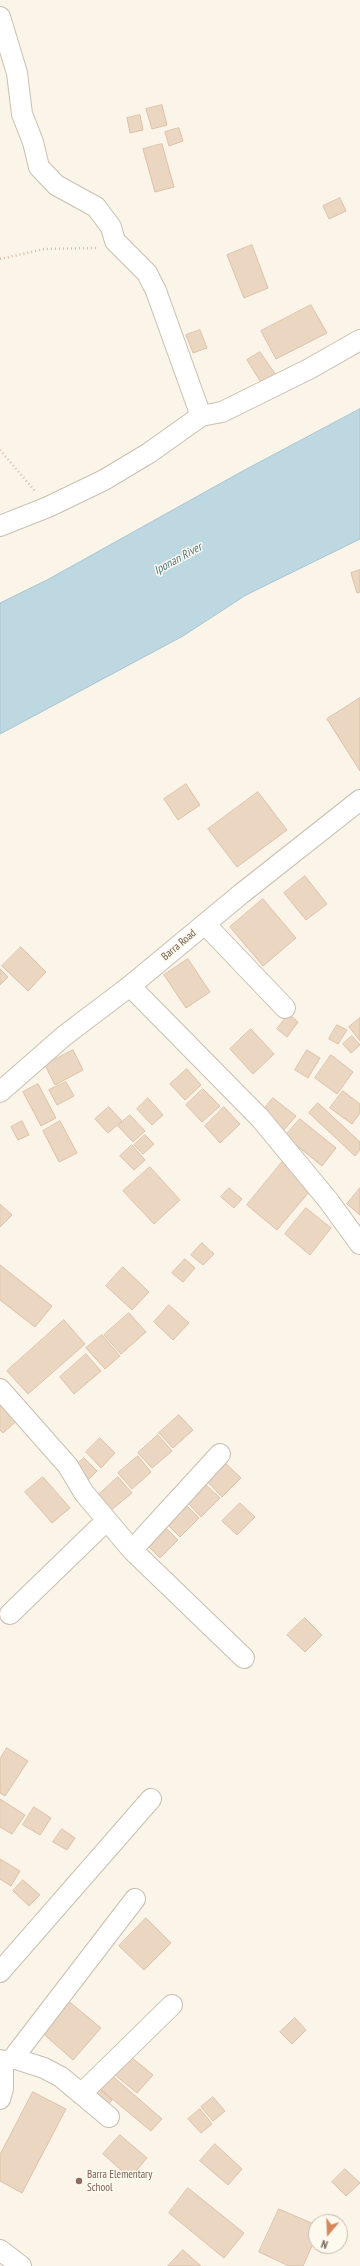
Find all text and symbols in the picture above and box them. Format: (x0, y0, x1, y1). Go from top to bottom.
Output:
water label: Iponan River (152, 540, 204, 578)
street label: Barra Road (159, 927, 199, 963)
place label: Barra Elementary School (87, 2168, 152, 2194)
marker: Barra Elementary School (74, 2176, 84, 2186)
north arrow (308, 2214, 348, 2254)
text: N (319, 2237, 330, 2252)

